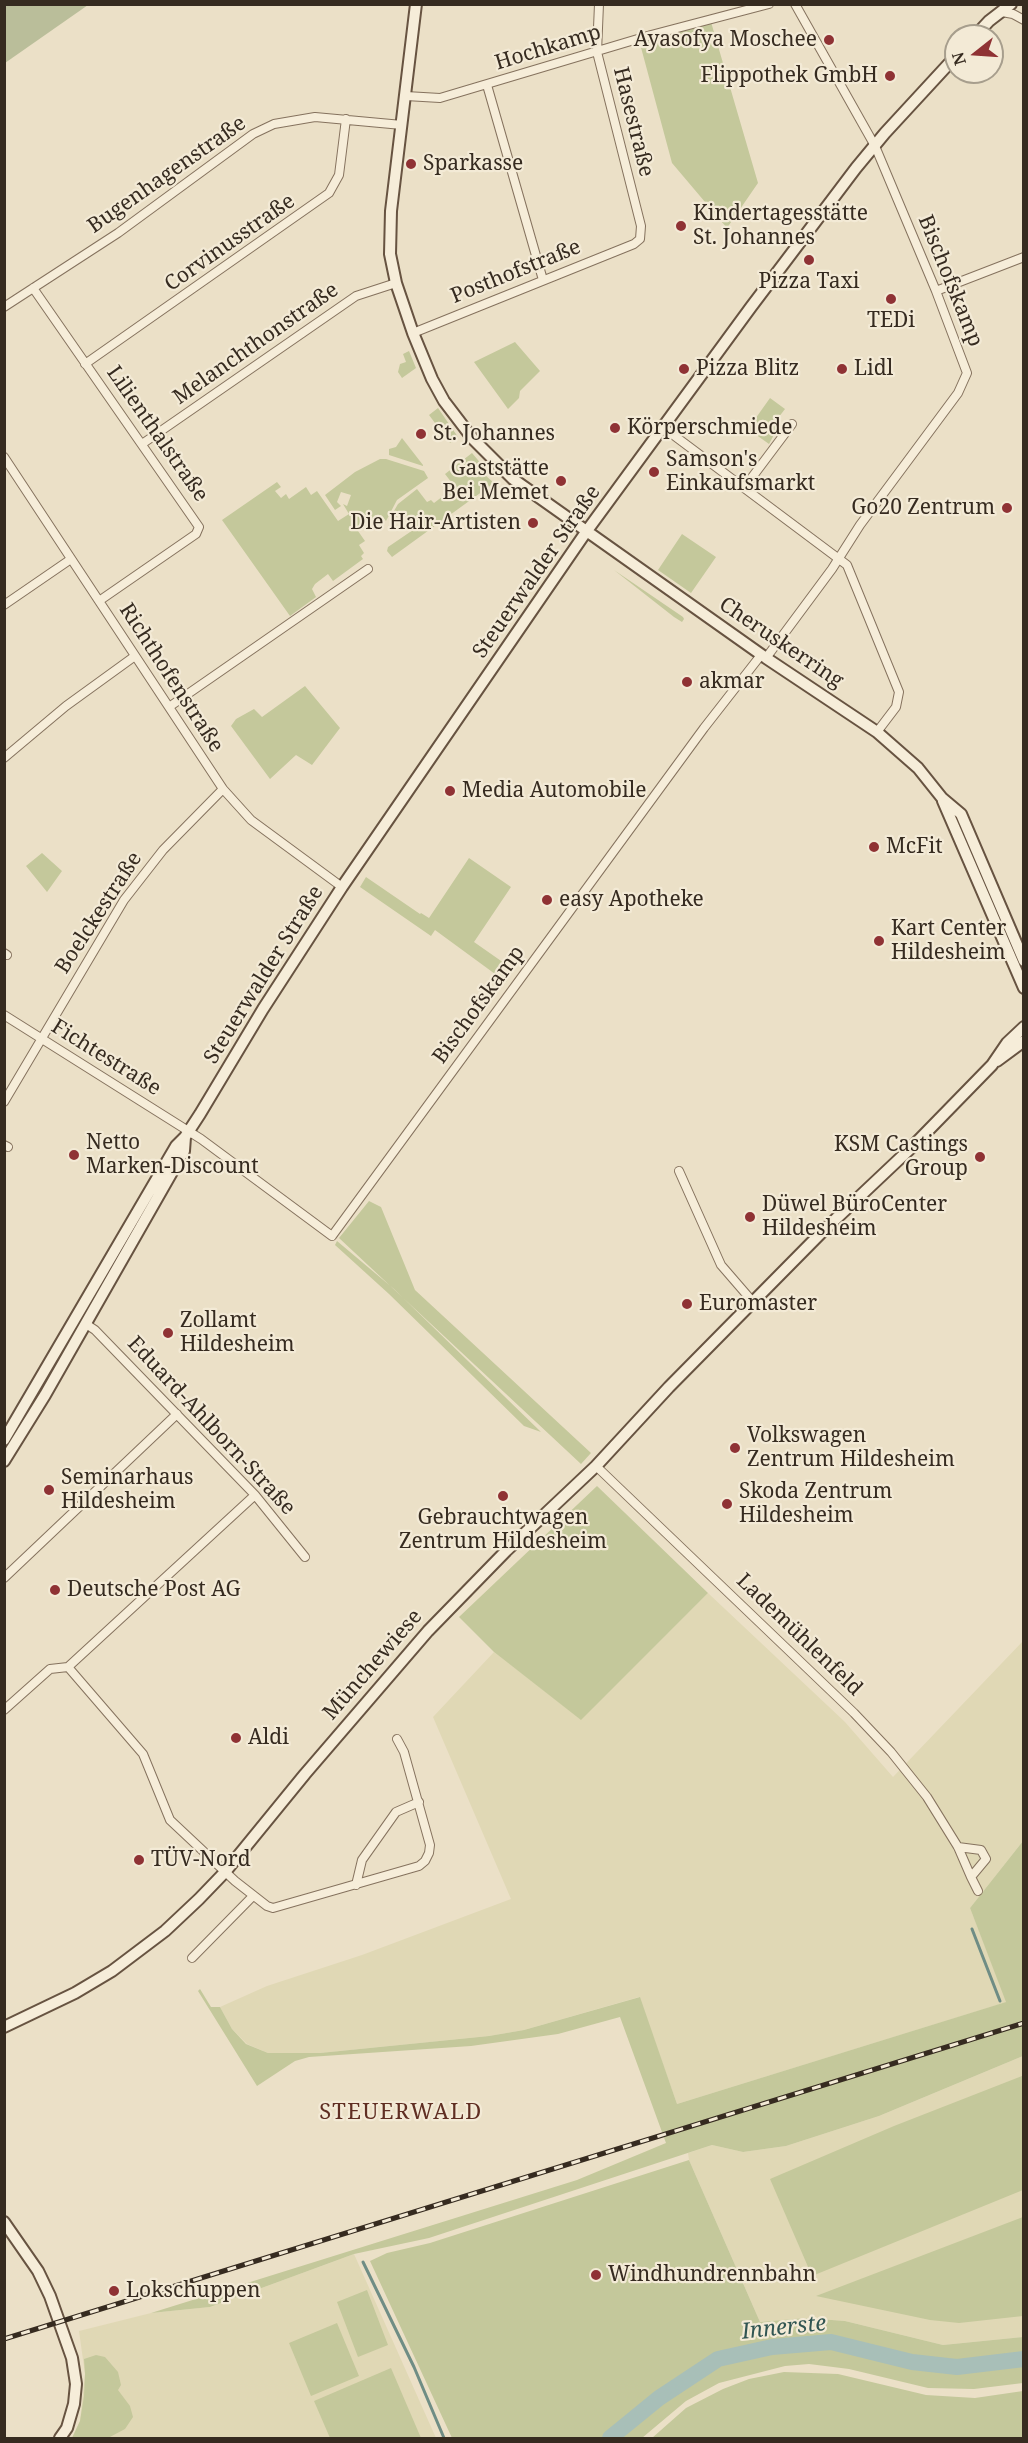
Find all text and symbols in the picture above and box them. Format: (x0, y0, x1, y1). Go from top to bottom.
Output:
street label: Hochkamp (492, 20, 604, 76)
north arrow (944, 24, 1004, 84)
place label: Ayasofya Moschee (634, 27, 817, 53)
marker: Ayasofya Moschee (822, 33, 836, 47)
text: N (946, 49, 971, 68)
place label: Flippothek GmbH (700, 63, 878, 89)
street label: Hasestraße (607, 65, 659, 179)
marker: Flippothek GmbH (883, 69, 897, 83)
street label: Bugenhagenstraße (83, 111, 251, 239)
place label: Sparkasse (423, 151, 523, 177)
marker: Sparkasse (404, 157, 418, 171)
street label: Corvinusstraße (160, 189, 300, 297)
place label: Kindertagesstätte St. Johannes (693, 201, 868, 251)
street label: Bischofskamp (912, 211, 988, 351)
marker: Kindertagesstätte St. Johannes (674, 219, 688, 233)
street label: Posthofstraße (447, 234, 585, 310)
marker: Pizza Taxi (802, 253, 816, 267)
place label: Pizza Taxi (758, 269, 860, 295)
street label: Melanchthonstraße (169, 278, 343, 410)
marker: TEDi (884, 292, 898, 306)
place label: TEDi (867, 308, 915, 334)
place label: Pizza Blitz (696, 356, 799, 382)
place label: Lidl (854, 356, 893, 382)
street label: Lilienthalstraße (101, 361, 213, 507)
marker: Pizza Blitz (677, 362, 691, 376)
marker: Lidl (835, 362, 849, 376)
place label: Körperschmiede (627, 415, 792, 441)
place label: St. Johannes (433, 421, 555, 447)
marker: Körperschmiede (608, 421, 622, 435)
marker: St. Johannes (414, 427, 428, 441)
place label: Samson's Einkaufsmarkt (666, 447, 815, 497)
place label: Gaststätte Bei Memet (442, 456, 549, 506)
marker: Samson's Einkaufsmarkt (647, 465, 661, 479)
marker: Gaststätte Bei Memet (554, 474, 568, 488)
street label: Steuerwalder Straße (468, 481, 606, 663)
place label: Go20 Zentrum (851, 495, 995, 521)
marker: Go20 Zentrum (1000, 501, 1014, 515)
place label: Die Hair-Artisten (350, 510, 521, 536)
marker: Die Hair-Artisten (526, 516, 540, 530)
street label: Cheruskerring (714, 592, 848, 694)
street label: Richthofenstraße (113, 599, 229, 757)
place label: akmar (699, 669, 765, 695)
marker: akmar (680, 675, 694, 689)
place label: Media Automobile (462, 778, 646, 804)
marker: Media Automobile (443, 784, 457, 798)
place label: McFit (886, 834, 943, 860)
marker: McFit (867, 840, 881, 854)
street label: Boelckestraße (50, 847, 148, 979)
street label: Steuerwalder Straße (199, 881, 329, 1069)
place label: easy Apotheke (559, 887, 704, 913)
marker: easy Apotheke (540, 893, 554, 907)
place label: Kart Center Hildesheim (891, 916, 1006, 966)
marker: Kart Center Hildesheim (872, 934, 886, 948)
street label: Bischofskamp (428, 941, 530, 1069)
street label: Fichtestraße (47, 1014, 165, 1102)
place label: Netto Marken-Discount (86, 1130, 259, 1180)
place label: KSM Castings Group (834, 1132, 968, 1182)
marker: Netto Marken-Discount (67, 1148, 81, 1162)
marker: KSM Castings Group (973, 1150, 987, 1164)
place label: Düwel BüroCenter Hildesheim (762, 1192, 947, 1242)
marker: Düwel BüroCenter Hildesheim (743, 1210, 757, 1224)
place label: Euromaster (699, 1291, 817, 1317)
marker: Euromaster (680, 1297, 694, 1311)
place label: Zollamt Hildesheim (180, 1308, 295, 1358)
marker: Zollamt Hildesheim (161, 1326, 175, 1340)
street label: Eduard-Ahlborn-Straße (122, 1331, 300, 1521)
place label: Volkswagen Zentrum Hildesheim (747, 1423, 955, 1473)
marker: Volkswagen Zentrum Hildesheim (728, 1441, 742, 1455)
place label: Seminarhaus Hildesheim (61, 1465, 193, 1515)
place label: Skoda Zentrum Hildesheim (739, 1479, 892, 1529)
marker: Seminarhaus Hildesheim (42, 1483, 56, 1497)
marker: Gebrauchtwagen Zentrum Hildesheim (496, 1489, 510, 1503)
marker: Skoda Zentrum Hildesheim (720, 1497, 734, 1511)
place label: Gebrauchtwagen Zentrum Hildesheim (399, 1505, 607, 1555)
street label: Lademühlenfeld (731, 1569, 867, 1701)
place label: Deutsche Post AG (67, 1577, 241, 1603)
marker: Deutsche Post AG (48, 1583, 62, 1597)
street label: Münchewiese (318, 1605, 428, 1725)
place label: Aldi (248, 1725, 289, 1751)
marker: Aldi (229, 1731, 243, 1745)
place label: TÜV-Nord (151, 1847, 251, 1873)
marker: TÜV-Nord (132, 1853, 146, 1867)
district label: STEUERWALD (319, 2100, 483, 2126)
place label: Windhundrennbahn (608, 2262, 816, 2288)
marker: Windhundrennbahn (589, 2268, 603, 2282)
place label: Lokschuppen (126, 2278, 261, 2304)
marker: Lokschuppen (107, 2284, 121, 2298)
water label: Innerste (740, 2310, 828, 2346)

